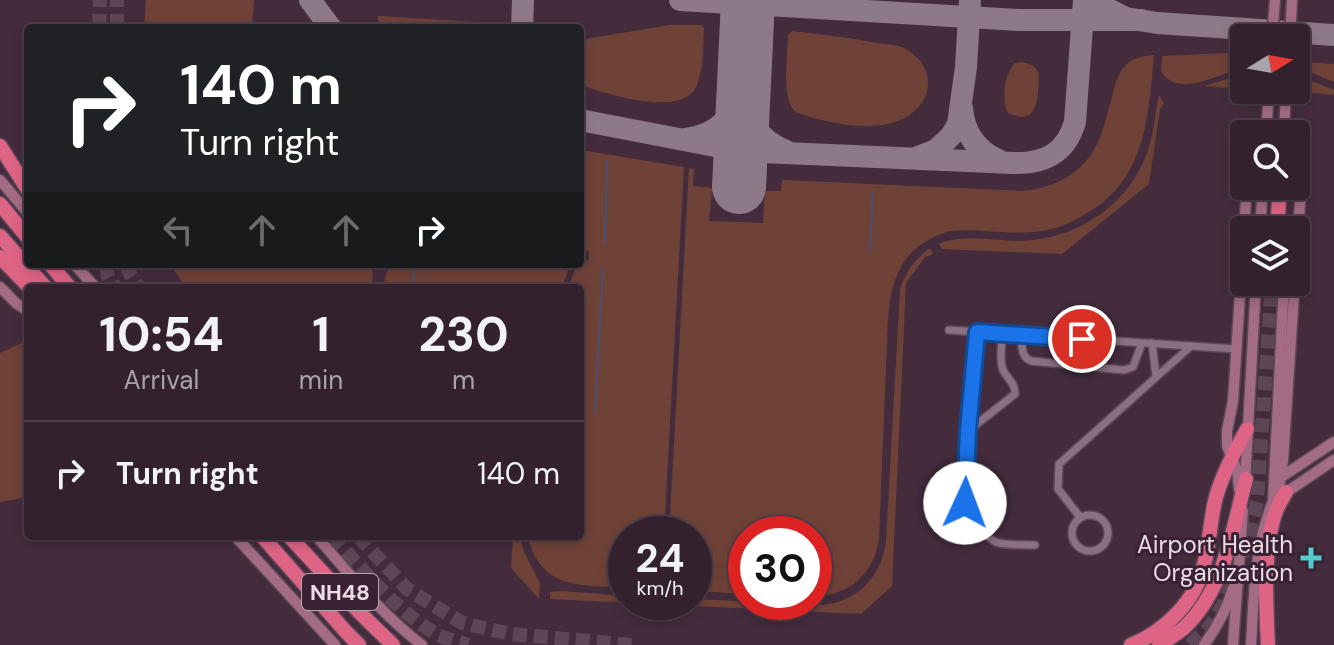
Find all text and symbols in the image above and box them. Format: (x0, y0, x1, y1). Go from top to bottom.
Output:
north arrow (1230, 24, 1310, 104)
map controls (1230, 24, 1310, 296)
text: 140 m (180, 48, 342, 121)
icon: right (48, 56, 152, 160)
text: Turn right (180, 119, 339, 166)
button: search (1230, 120, 1310, 200)
icon: left (156, 208, 200, 252)
icon: ahead (240, 208, 284, 252)
icon: ahead (324, 208, 368, 252)
icon: right (408, 208, 452, 252)
button: layers (1230, 216, 1310, 296)
text: 10:54 (99, 303, 224, 366)
text: 1 (312, 303, 330, 366)
text: 230 (418, 303, 509, 366)
pin (1048, 305, 1116, 373)
icon: arrive (1060, 317, 1104, 361)
text: Arrival (124, 363, 199, 397)
text: min (299, 363, 343, 397)
text: m (452, 363, 475, 397)
icon: right (48, 451, 92, 495)
text: Turn right (116, 454, 259, 493)
text: 140 m (477, 454, 560, 493)
position arrow (923, 461, 1007, 545)
speed limit sign: 30 (728, 516, 832, 620)
place label: Airport Health Organization (1137, 529, 1293, 588)
text: 24 (636, 532, 684, 584)
marker: Airport Health Organization (1300, 547, 1322, 569)
road number: NH48 (302, 574, 378, 610)
text: km/h (636, 575, 684, 601)

